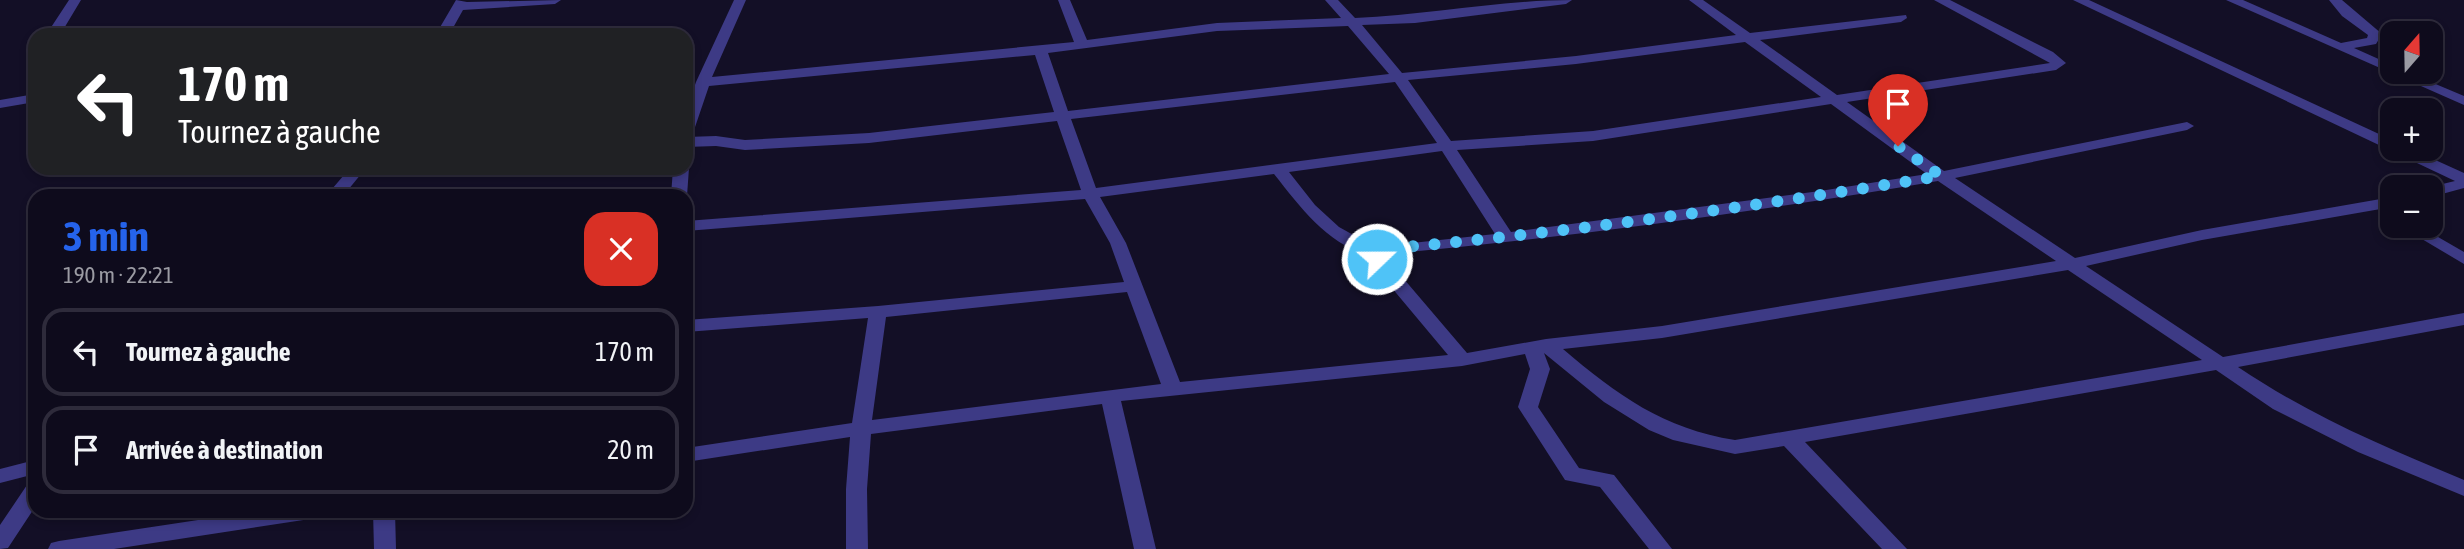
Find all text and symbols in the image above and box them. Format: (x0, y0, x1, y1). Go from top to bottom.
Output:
north arrow (2380, 21, 2443, 84)
map controls (2380, 21, 2443, 238)
text: 170 m (178, 55, 289, 111)
icon: left (63, 56, 154, 147)
pin (1868, 74, 1928, 146)
icon: arrive (1879, 85, 1917, 123)
button: + (2380, 98, 2443, 161)
text: Tournez à gauche (178, 113, 381, 150)
button: − (2380, 175, 2443, 238)
text: 3 min (63, 212, 149, 260)
button: close (584, 212, 658, 286)
position arrow (1340, 222, 1414, 296)
text: 190 m · 22:21 (63, 262, 174, 288)
icon: left (67, 333, 105, 371)
text: Tournez à gauche (126, 337, 291, 367)
text: 170 m (595, 337, 654, 367)
icon: arrive (67, 431, 105, 469)
text: Arrivée à destination (126, 435, 323, 465)
text: 20 m (607, 435, 654, 465)

